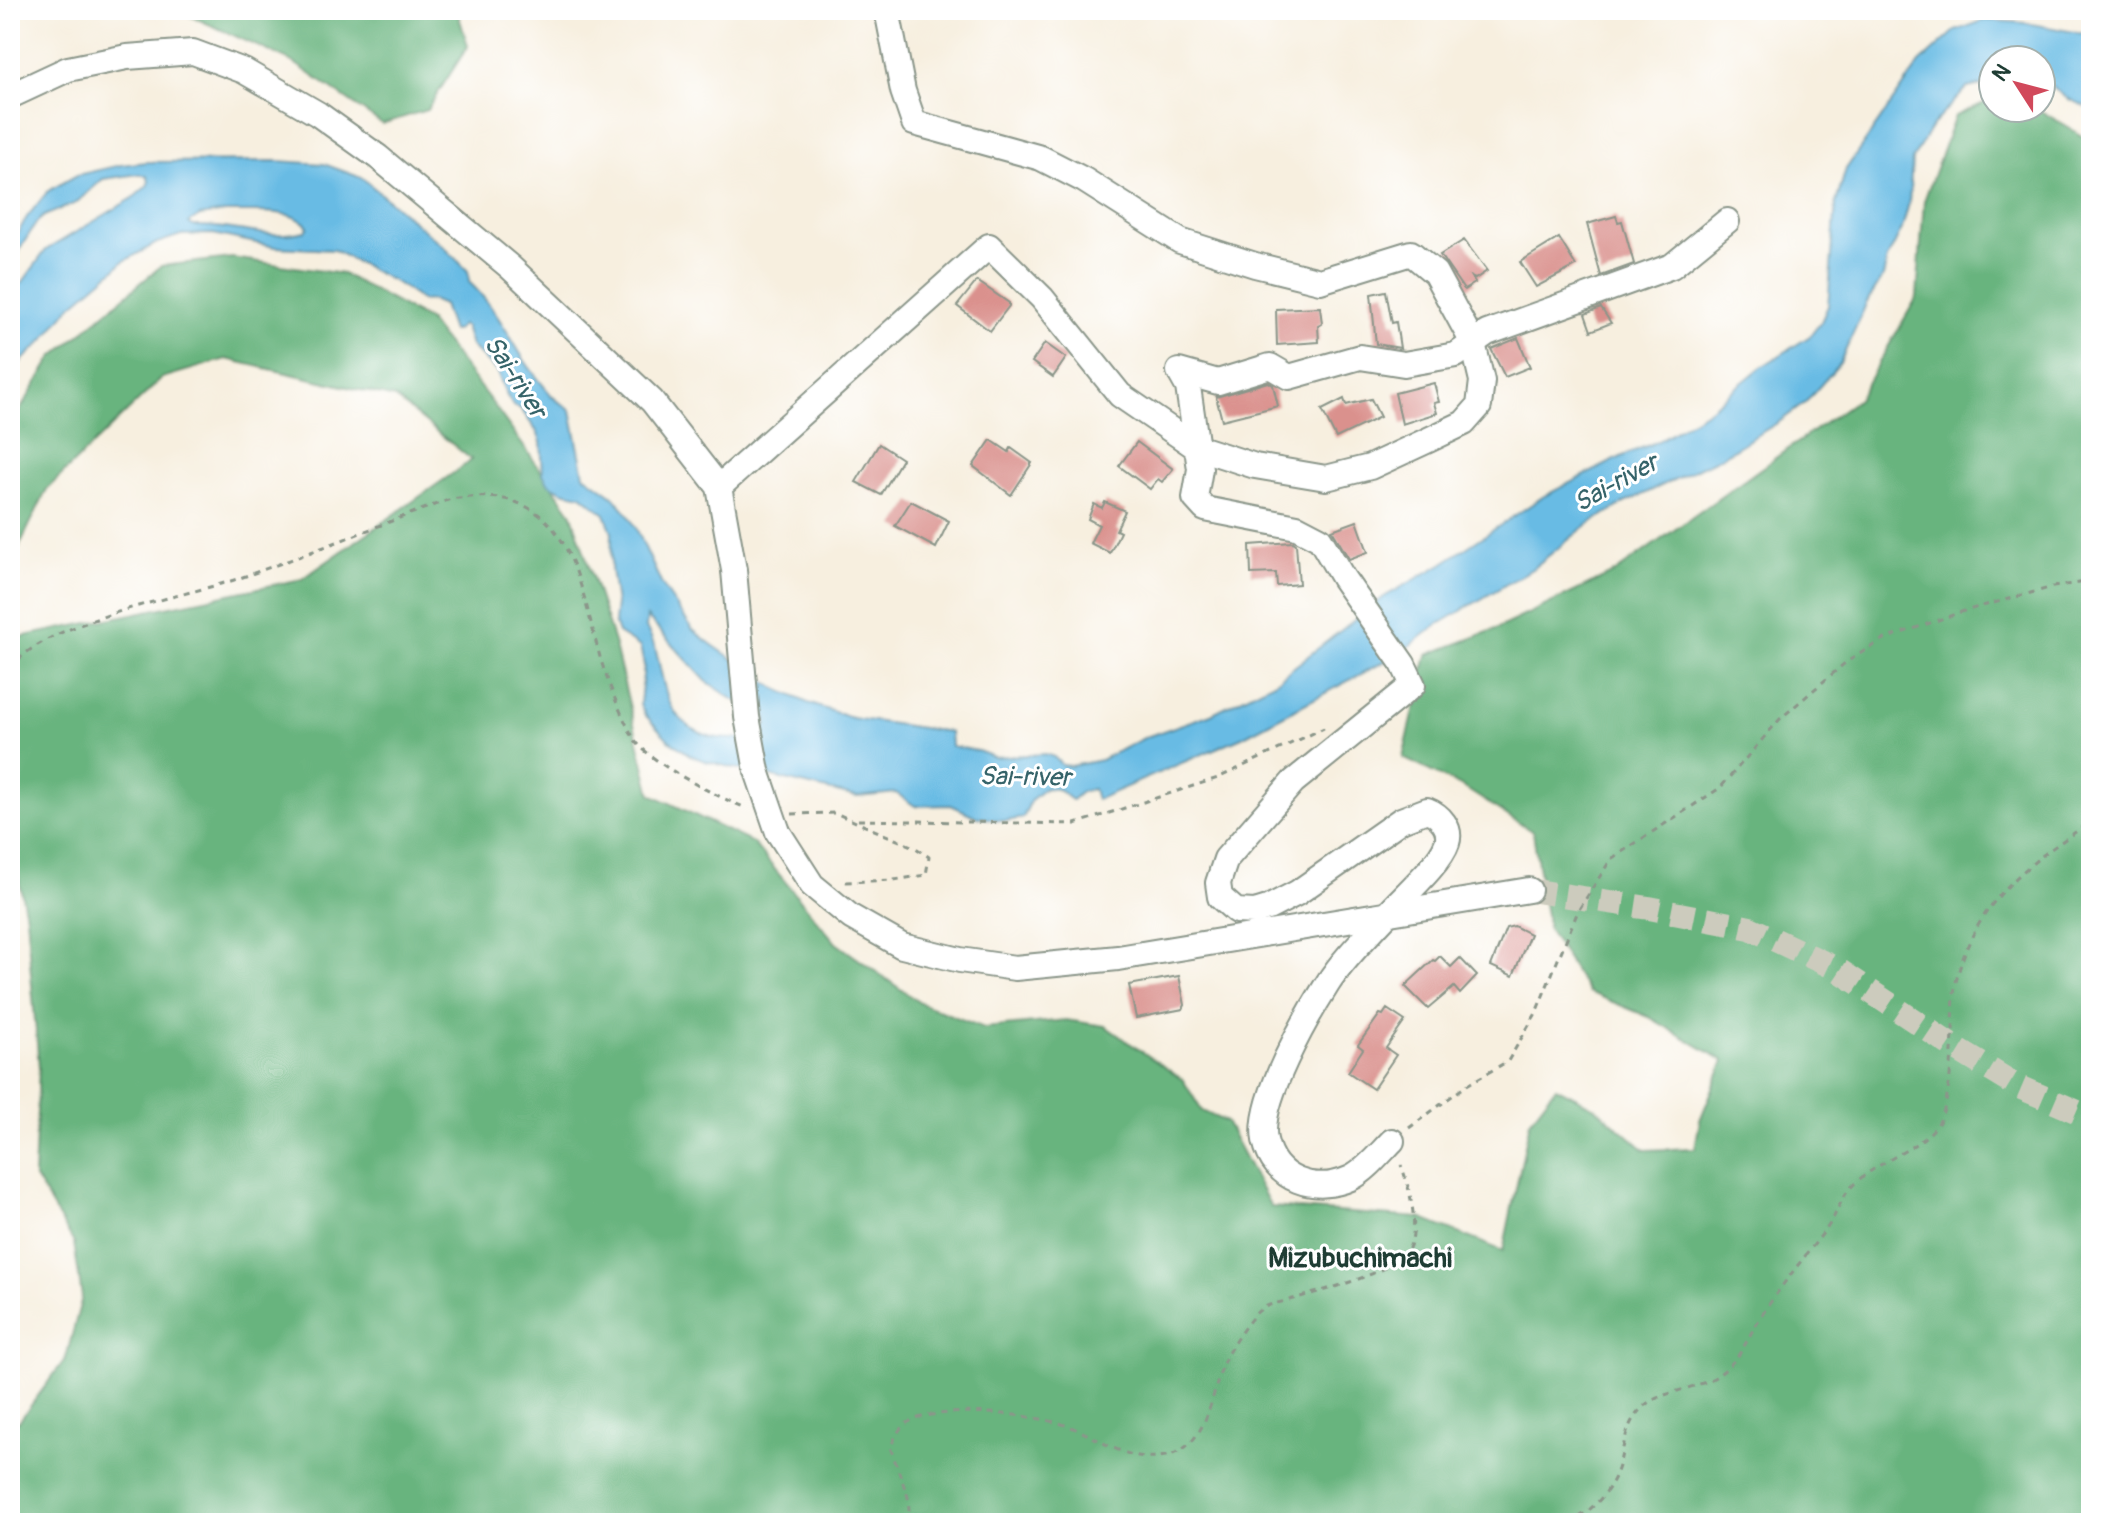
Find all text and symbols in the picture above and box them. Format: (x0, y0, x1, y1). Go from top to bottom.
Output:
north arrow (1977, 44, 2057, 124)
text: N (1986, 58, 2017, 87)
water label: Sai-river (477, 330, 555, 427)
water label: Sai-river (1568, 445, 1667, 519)
water label: Sai-river (979, 760, 1075, 794)
district label: Mizubuchimachi (1268, 1241, 1452, 1276)

